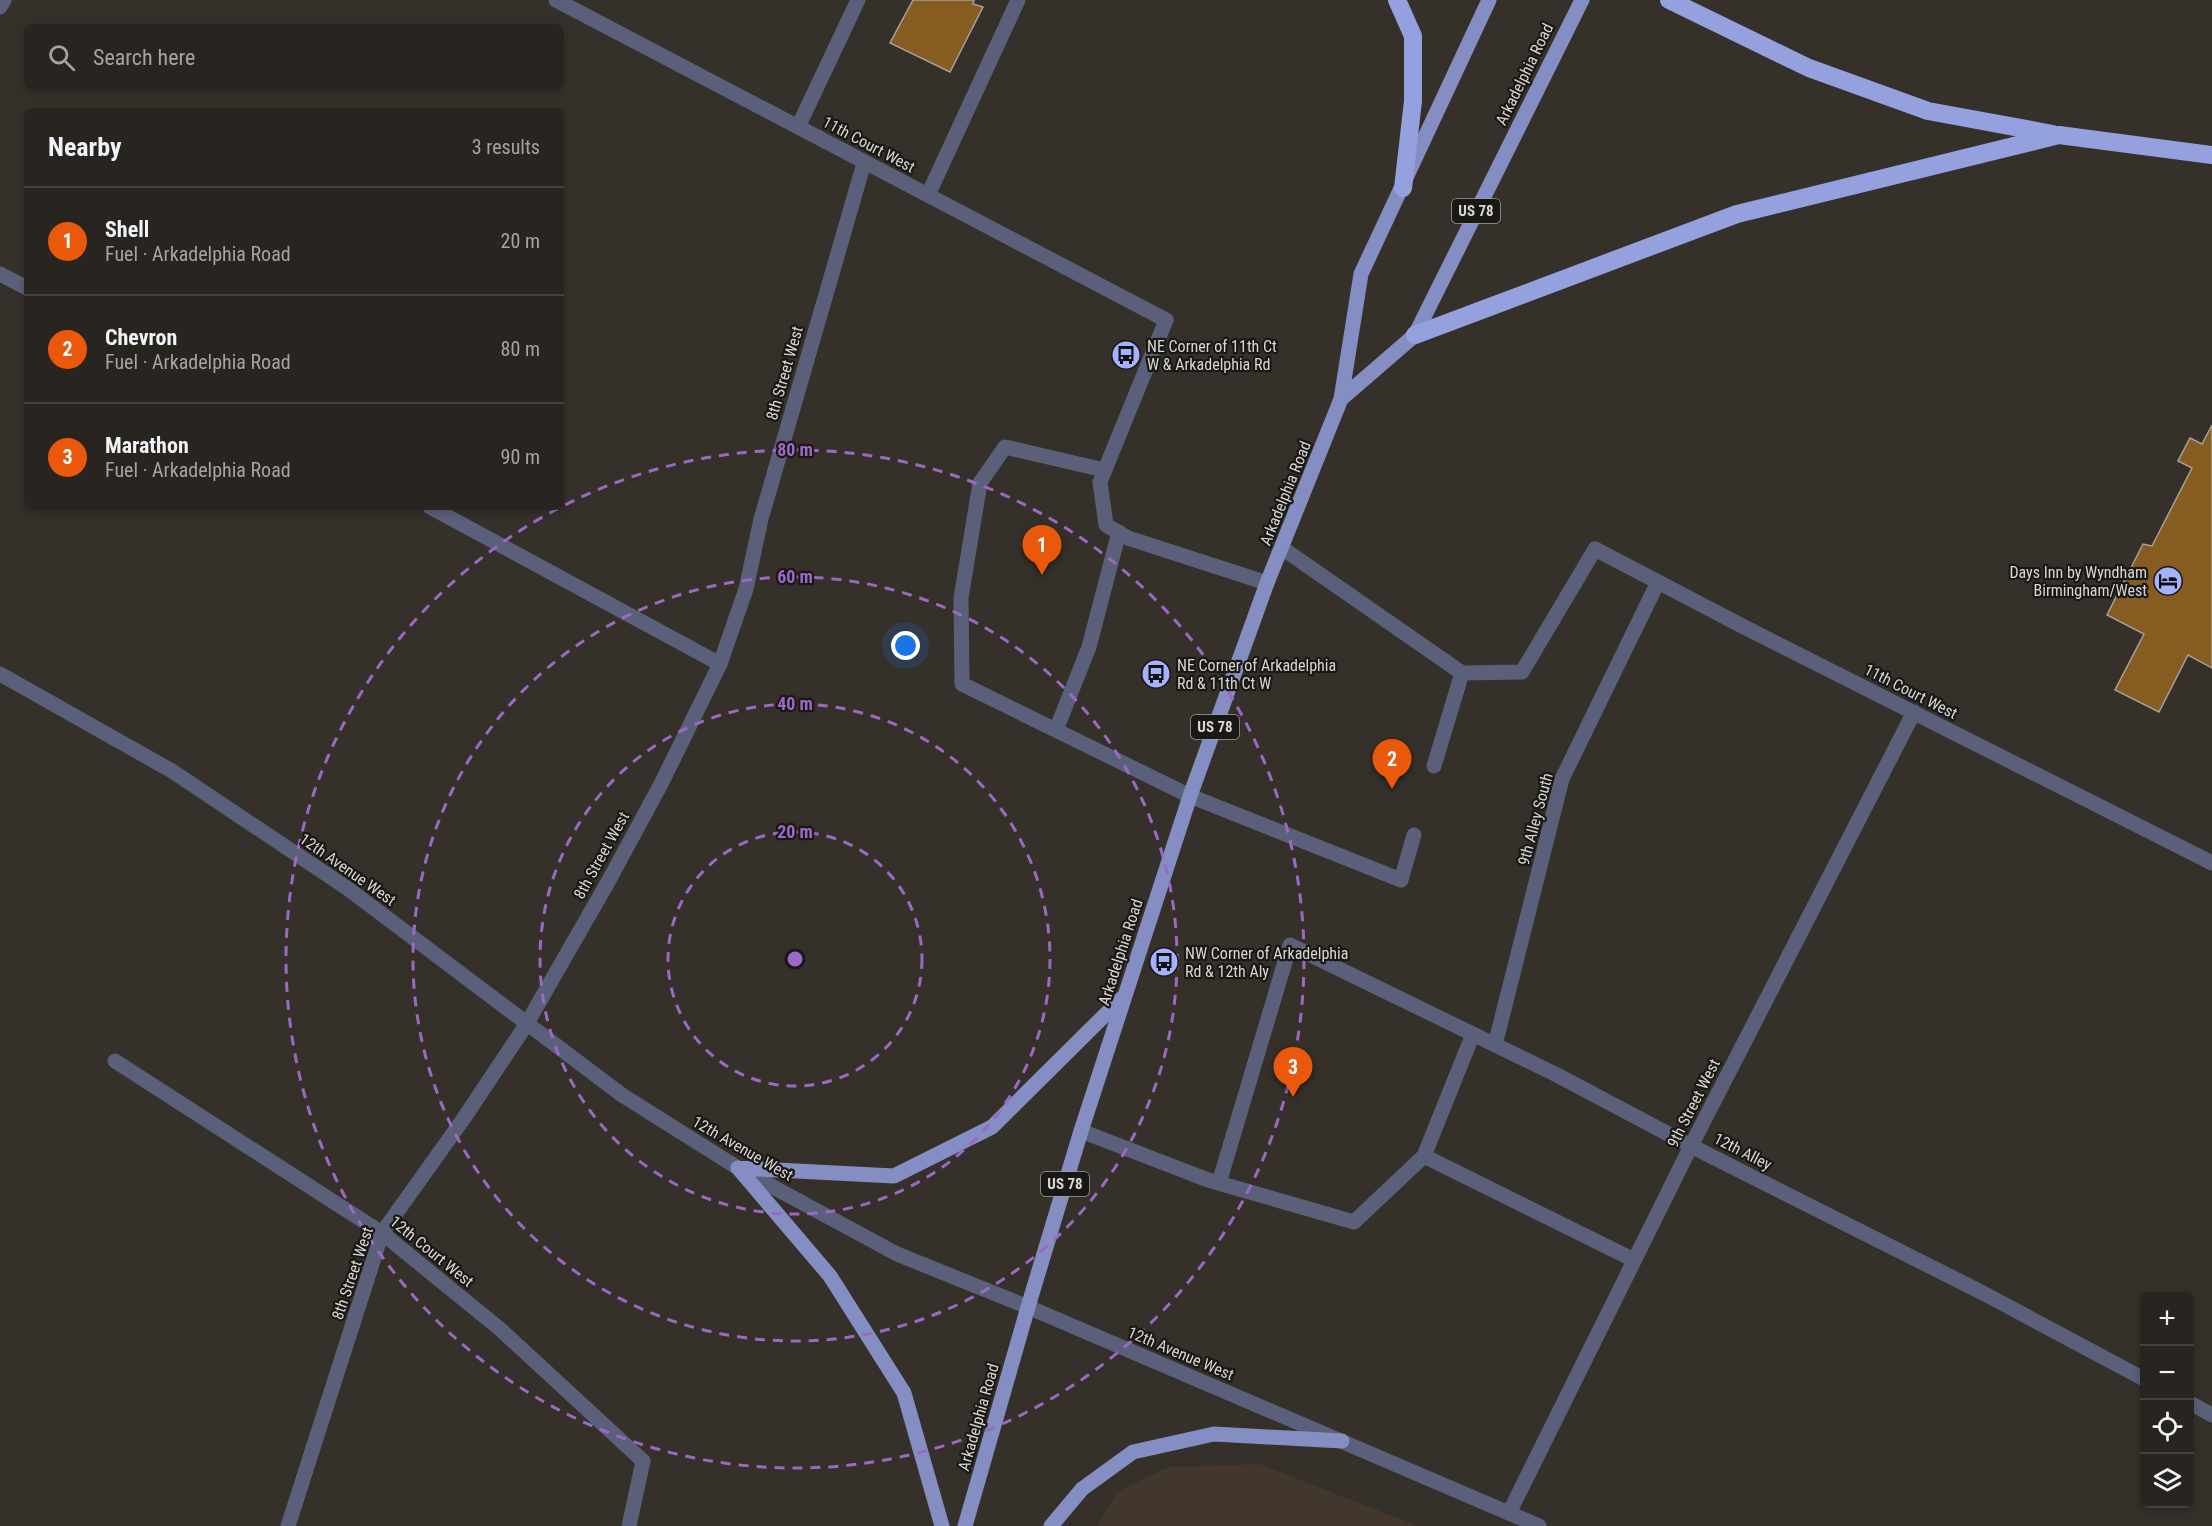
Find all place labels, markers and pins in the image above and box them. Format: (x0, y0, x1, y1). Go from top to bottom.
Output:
place label: NE Corner of 11th Ct W & Arkadelphia Rd (1147, 337, 1277, 374)
bus stop icon: NE Corner of 11th Ct W & Arkadelphia Rd (1110, 339, 1142, 371)
pin: 1 (1022, 526, 1062, 575)
place label: Days Inn by Wyndham Birmingham/West (2009, 563, 2147, 600)
hotel icon: Days Inn by Wyndham Birmingham/West (2152, 565, 2184, 597)
place label: NE Corner of Arkadelphia Rd & 11th Ct W (1177, 656, 1336, 693)
bus stop icon: NE Corner of Arkadelphia Rd & 11th Ct W (1140, 658, 1172, 690)
pin: 2 (1372, 740, 1412, 789)
place label: NW Corner of Arkadelphia Rd & 12th Aly (1185, 944, 1348, 981)
bus stop icon: NW Corner of Arkadelphia Rd & 12th Aly (1148, 946, 1180, 978)
centre of rings (785, 949, 805, 969)
pin: 3 (1274, 1048, 1312, 1097)

